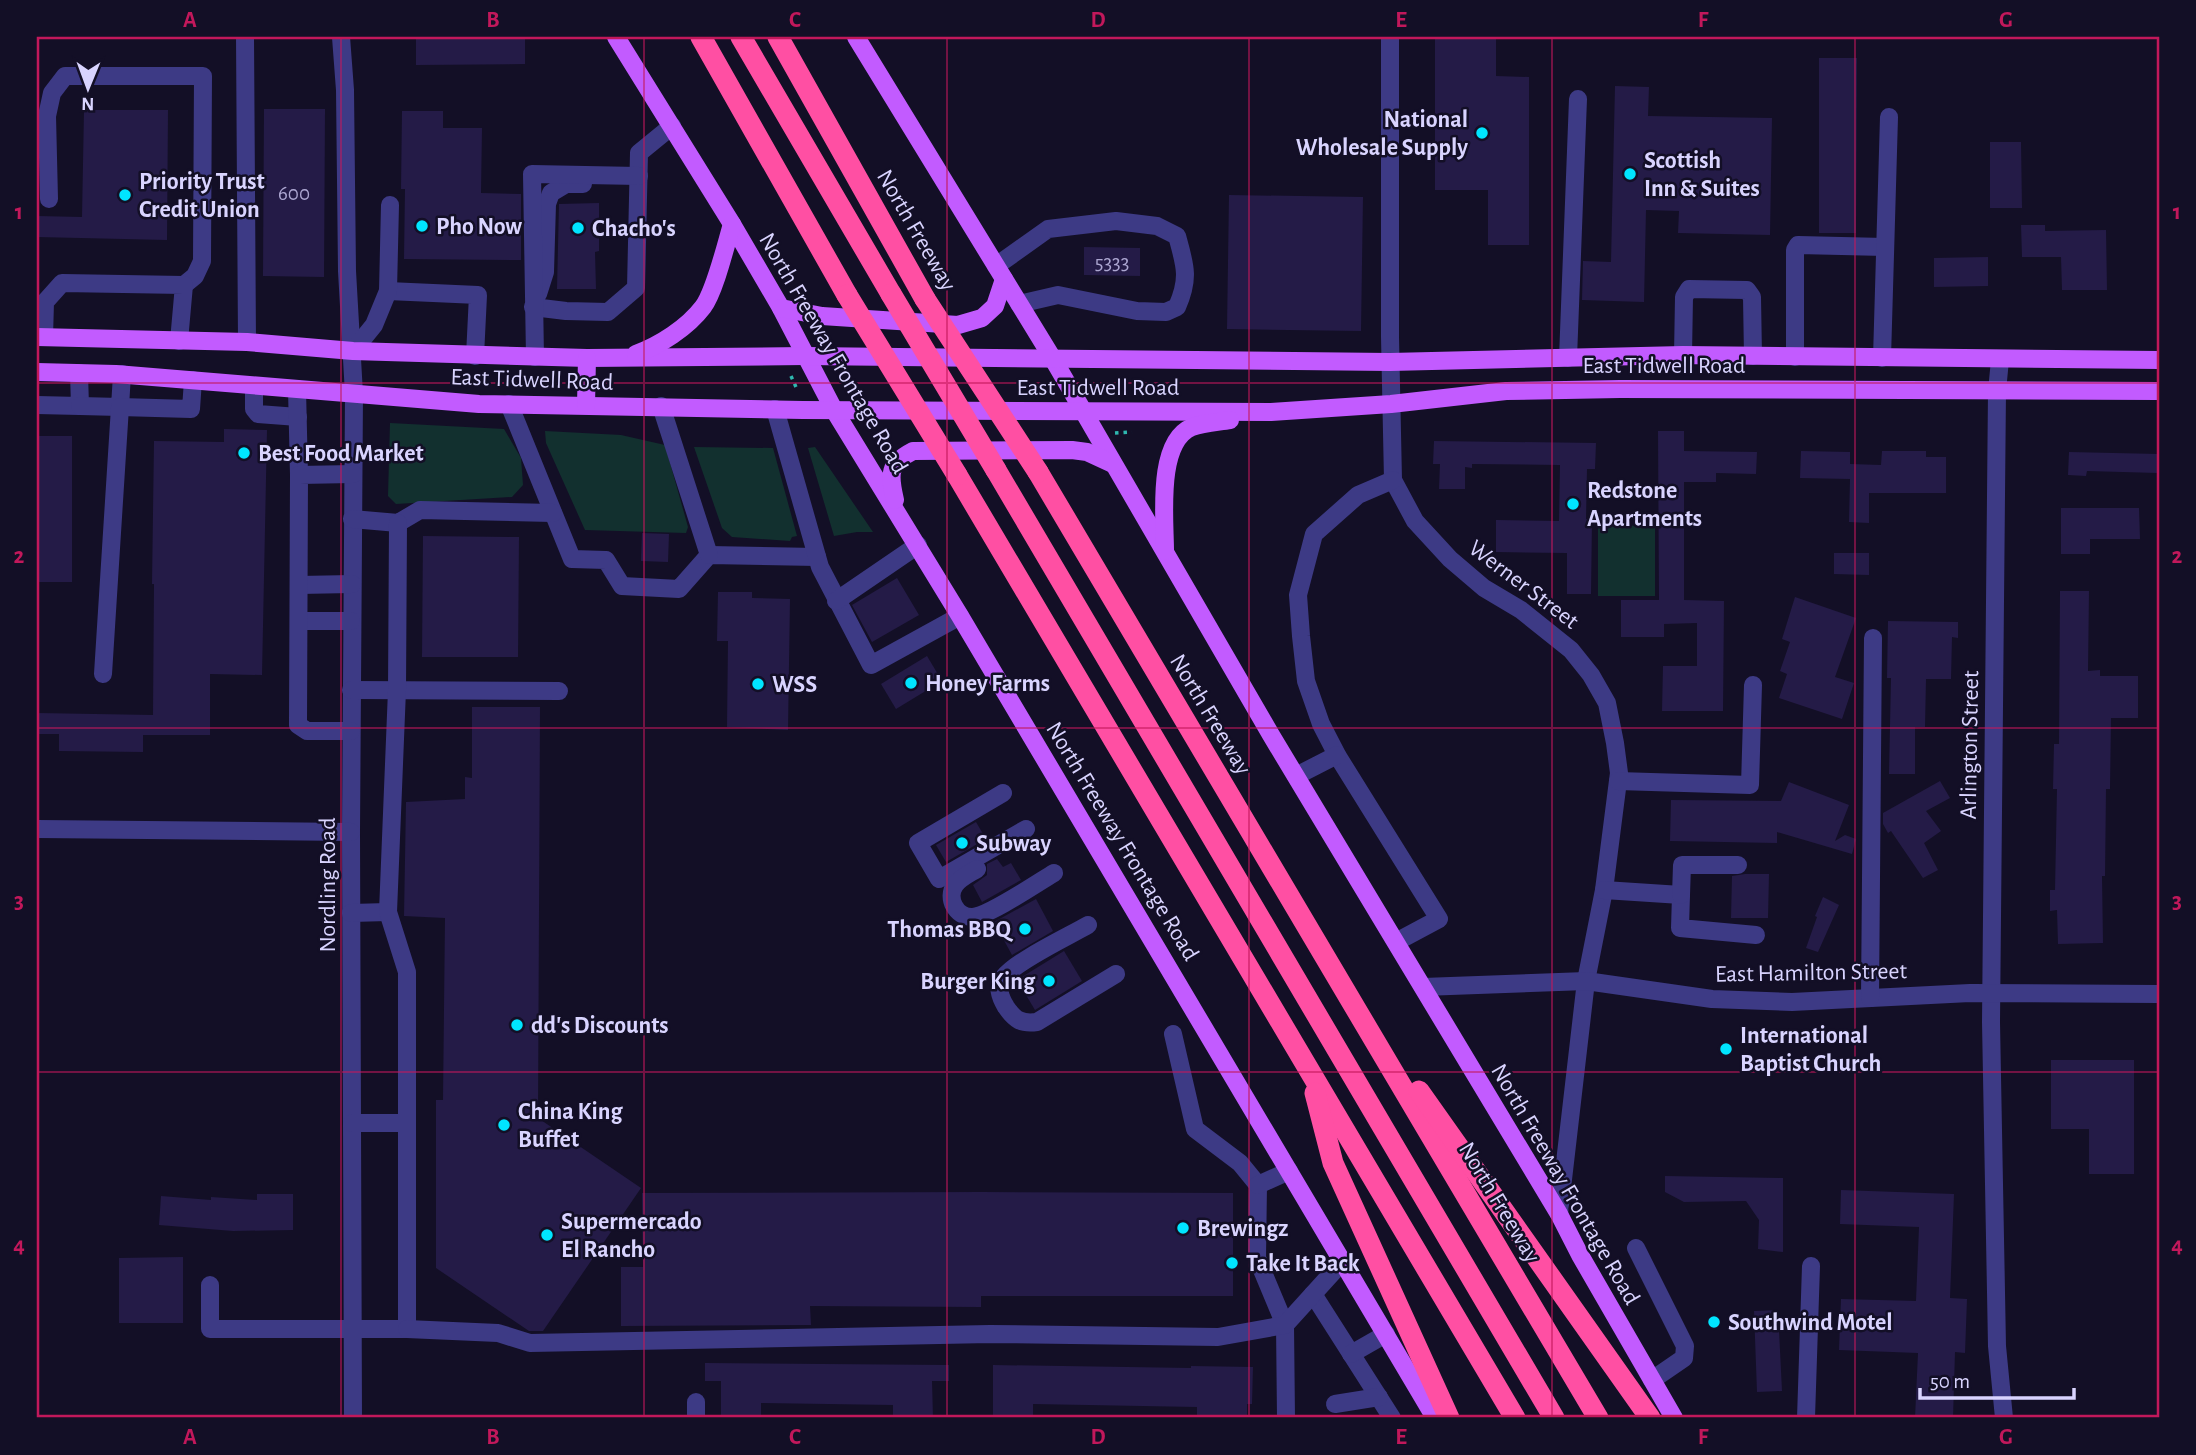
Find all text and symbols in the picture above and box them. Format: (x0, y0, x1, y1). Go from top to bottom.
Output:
text: A (183, 9, 197, 32)
text: B (486, 9, 500, 32)
text: C (789, 9, 801, 32)
text: D (1090, 9, 1106, 32)
text: E (1395, 9, 1407, 32)
text: F (1698, 9, 1709, 32)
text: G (1999, 9, 2013, 32)
north arrow (52, 52, 122, 122)
text: N (81, 94, 95, 113)
place label: National Wholesale Supply (1296, 108, 1468, 160)
marker: National Wholesale Supply (1474, 125, 1490, 141)
place label: Scottish Inn & Suites (1644, 149, 1760, 201)
street label: North Freeway (872, 166, 960, 295)
marker: Scottish Inn & Suites (1622, 166, 1638, 182)
place label: Priority Trust Credit Union (139, 170, 265, 222)
house number: 600 (278, 183, 310, 204)
marker: Priority Trust Credit Union (117, 187, 133, 203)
text: 1 (15, 201, 23, 224)
text: 1 (2173, 201, 2181, 224)
place label: Pho Now (436, 215, 522, 239)
place label: Chacho's (592, 217, 676, 241)
marker: Pho Now (414, 218, 430, 234)
marker: Chacho's (570, 220, 586, 236)
street label: North Freeway Frontage Road (754, 229, 912, 478)
house number: 5333 (1095, 252, 1129, 273)
street label: East Tidwell Road (1582, 354, 1746, 378)
street label: East Tidwell Road (450, 365, 614, 395)
street label: East Tidwell Road (1016, 376, 1180, 400)
place label: Best Food Market (258, 442, 424, 466)
marker: Best Food Market (236, 445, 252, 461)
place label: Redstone Apartments (1587, 479, 1702, 531)
marker: Redstone Apartments (1565, 496, 1581, 512)
street label: Werner Street (1464, 536, 1583, 634)
text: 2 (14, 545, 25, 568)
text: 2 (2172, 545, 2183, 568)
street label: North Freeway (1165, 650, 1255, 779)
street label: Arlington Street (1957, 670, 1983, 820)
place label: Honey Farms (925, 672, 1050, 696)
place label: WSS (772, 673, 817, 697)
marker: Honey Farms (903, 675, 919, 691)
marker: WSS (750, 676, 766, 692)
street label: North Freeway Frontage Road (1041, 718, 1203, 965)
street label: Nordling Road (316, 817, 340, 953)
place label: Subway (976, 832, 1052, 856)
marker: Subway (954, 835, 970, 851)
text: 3 (14, 890, 24, 913)
text: 3 (2172, 890, 2182, 913)
place label: Thomas BBQ (887, 918, 1013, 942)
marker: Thomas BBQ (1017, 921, 1033, 937)
street label: East Hamilton Street (1715, 959, 1908, 987)
place label: Burger King (920, 970, 1036, 994)
marker: Burger King (1041, 973, 1057, 989)
place label: dd's Discounts (531, 1014, 669, 1038)
marker: dd's Discounts (509, 1017, 525, 1033)
place label: International Baptist Church (1740, 1024, 1881, 1076)
marker: International Baptist Church (1718, 1041, 1734, 1057)
street label: North Freeway Frontage Road (1485, 1058, 1647, 1310)
place label: China King Buffet (518, 1100, 623, 1152)
marker: China King Buffet (496, 1117, 512, 1133)
street label: North Freeway (1453, 1137, 1547, 1267)
place label: Supermercado El Rancho (561, 1210, 702, 1262)
place label: Brewingz (1197, 1217, 1289, 1241)
marker: Brewingz (1175, 1220, 1191, 1236)
marker: Supermercado El Rancho (539, 1227, 555, 1243)
text: 4 (13, 1234, 25, 1257)
text: 4 (2171, 1234, 2183, 1257)
place label: Take It Back (1246, 1252, 1360, 1276)
marker: Take It Back (1224, 1255, 1240, 1271)
place label: Southwind Motel (1728, 1311, 1893, 1335)
marker: Southwind Motel (1706, 1314, 1722, 1330)
scale bar (1920, 1357, 2074, 1401)
text: 50 m (1930, 1371, 1970, 1392)
text: A (183, 1426, 197, 1449)
text: B (486, 1426, 500, 1449)
text: C (789, 1426, 801, 1449)
text: D (1090, 1426, 1106, 1449)
text: E (1395, 1426, 1407, 1449)
text: F (1698, 1426, 1709, 1449)
text: G (1999, 1426, 2013, 1449)

